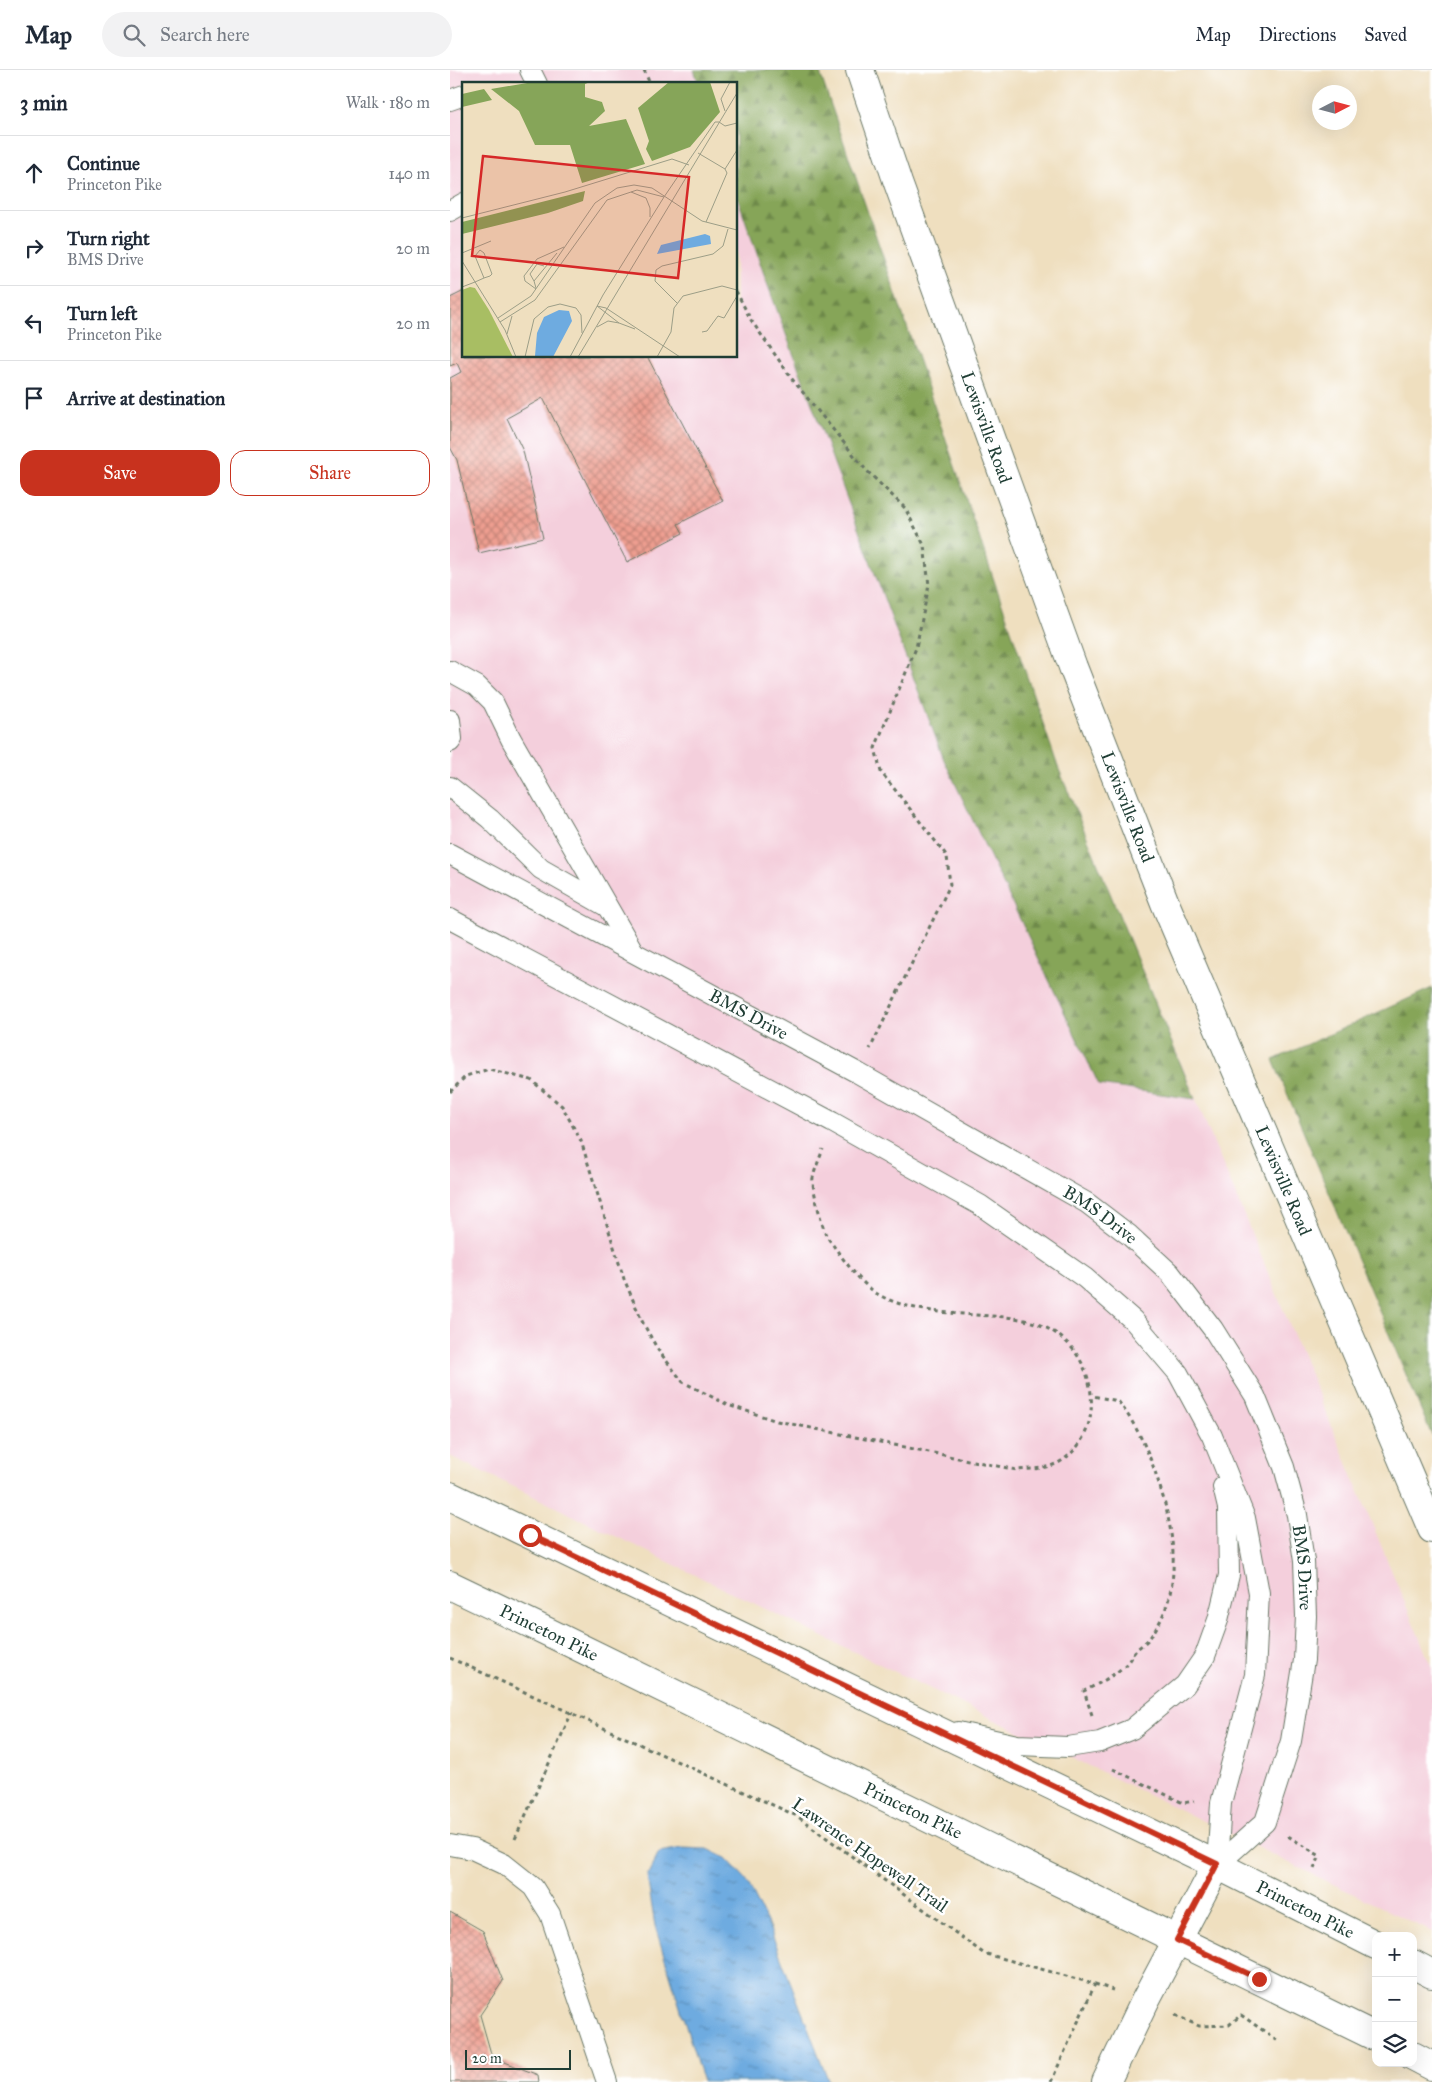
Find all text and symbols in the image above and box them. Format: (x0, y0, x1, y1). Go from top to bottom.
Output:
search box (102, 12, 452, 57)
text: Map (25, 20, 72, 50)
icon: search (120, 21, 148, 49)
text: Search here (160, 23, 250, 46)
text: Map (1195, 24, 1231, 46)
text: Directions (1259, 24, 1336, 46)
text: Saved (1364, 24, 1407, 46)
inset map (462, 82, 738, 358)
north arrow (1312, 85, 1357, 130)
text: 3 min (20, 90, 68, 116)
text: Walk · 180 m (346, 93, 430, 112)
text: Continue (67, 152, 140, 175)
icon: ahead (20, 159, 48, 187)
text: 140 m (389, 164, 430, 183)
text: Princeton Pike (67, 175, 162, 194)
text: Turn right (67, 227, 150, 250)
icon: right (20, 234, 48, 262)
text: 20 m (396, 239, 430, 258)
text: BMS Drive (67, 250, 144, 269)
text: Turn left (67, 302, 137, 325)
icon: left (20, 309, 48, 337)
text: 20 m (396, 314, 430, 333)
text: Princeton Pike (67, 325, 162, 344)
street label: Lewisville Road (956, 368, 1017, 486)
icon: arrive (20, 384, 48, 412)
text: Arrive at destination (67, 387, 225, 410)
button: Save (20, 450, 220, 496)
button: Share (230, 450, 430, 496)
street label: Lewisville Road (1096, 748, 1159, 865)
street label: BMS Drive (706, 984, 792, 1044)
street label: Lewisville Road (1250, 1122, 1317, 1239)
street label: BMS Drive (1059, 1181, 1142, 1248)
street label: BMS Drive (1288, 1523, 1317, 1611)
route start (519, 1524, 542, 1547)
street label: Princeton Pike (496, 1600, 602, 1666)
street label: Princeton Pike (860, 1777, 966, 1844)
street label: Lawrence Hopewell Trail (788, 1793, 952, 1917)
street label: Princeton Pike (1253, 1876, 1358, 1943)
map controls (1372, 1932, 1417, 2067)
button: + (1372, 1932, 1417, 1977)
route end (1248, 1968, 1271, 1991)
button: − (1372, 1977, 1417, 2022)
button: layers (1372, 2022, 1417, 2067)
scale bar (465, 2047, 571, 2070)
text: 20 m (472, 2050, 502, 2067)

